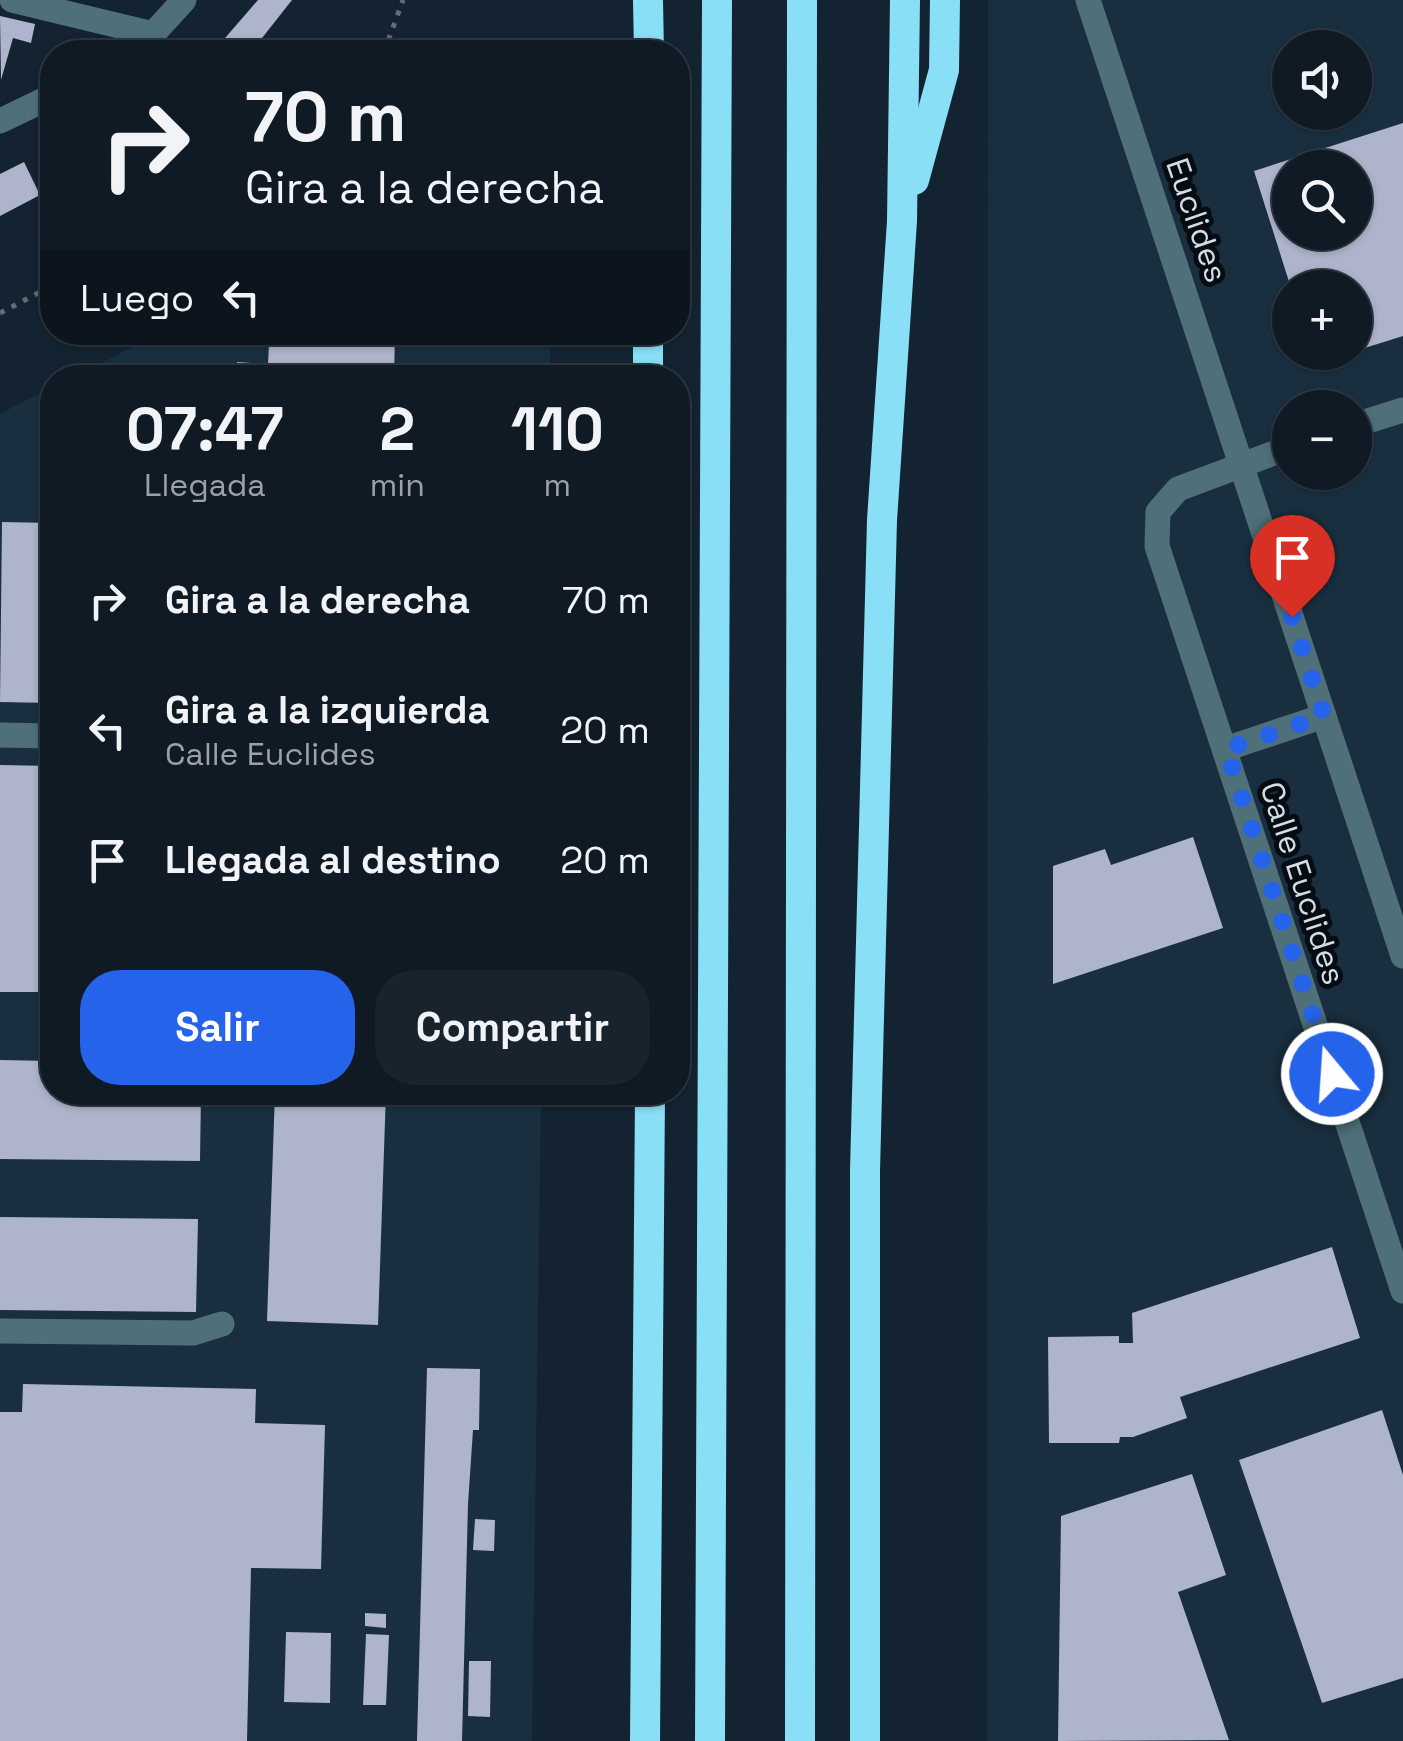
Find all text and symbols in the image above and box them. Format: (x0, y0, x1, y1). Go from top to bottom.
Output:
map controls (1272, 30, 1372, 490)
button: sound (1272, 30, 1372, 130)
text: 70 m (245, 72, 406, 161)
icon: right (80, 80, 210, 210)
button: search (1272, 150, 1372, 250)
street label: Euclides (1157, 153, 1237, 287)
text: Gira a la derecha (245, 159, 604, 216)
icon: left (214, 270, 269, 325)
button: + (1272, 270, 1372, 370)
text: Luego (80, 274, 194, 322)
button: − (1272, 390, 1372, 490)
text: 07:47 (126, 391, 284, 468)
text: 2 (379, 391, 415, 468)
text: 110 (511, 391, 604, 468)
text: Llegada (144, 465, 266, 505)
text: min (370, 465, 425, 505)
text: m (544, 465, 571, 505)
pin (1250, 515, 1335, 618)
icon: arrive (1265, 530, 1320, 585)
icon: right (80, 573, 135, 628)
text: Gira a la derecha (165, 576, 470, 624)
text: 70 m (562, 576, 650, 624)
text: Gira a la izquierda (165, 686, 490, 734)
icon: left (80, 703, 135, 758)
text: 20 m (560, 706, 650, 754)
text: Calle Euclides (165, 734, 376, 774)
street label: Calle Euclides (1251, 777, 1355, 989)
icon: arrive (80, 833, 135, 888)
text: Llegada al destino (165, 836, 501, 884)
text: 20 m (560, 836, 650, 884)
button: Salir (80, 970, 355, 1085)
button: Compartir (375, 970, 650, 1085)
position arrow (1280, 1022, 1384, 1126)

